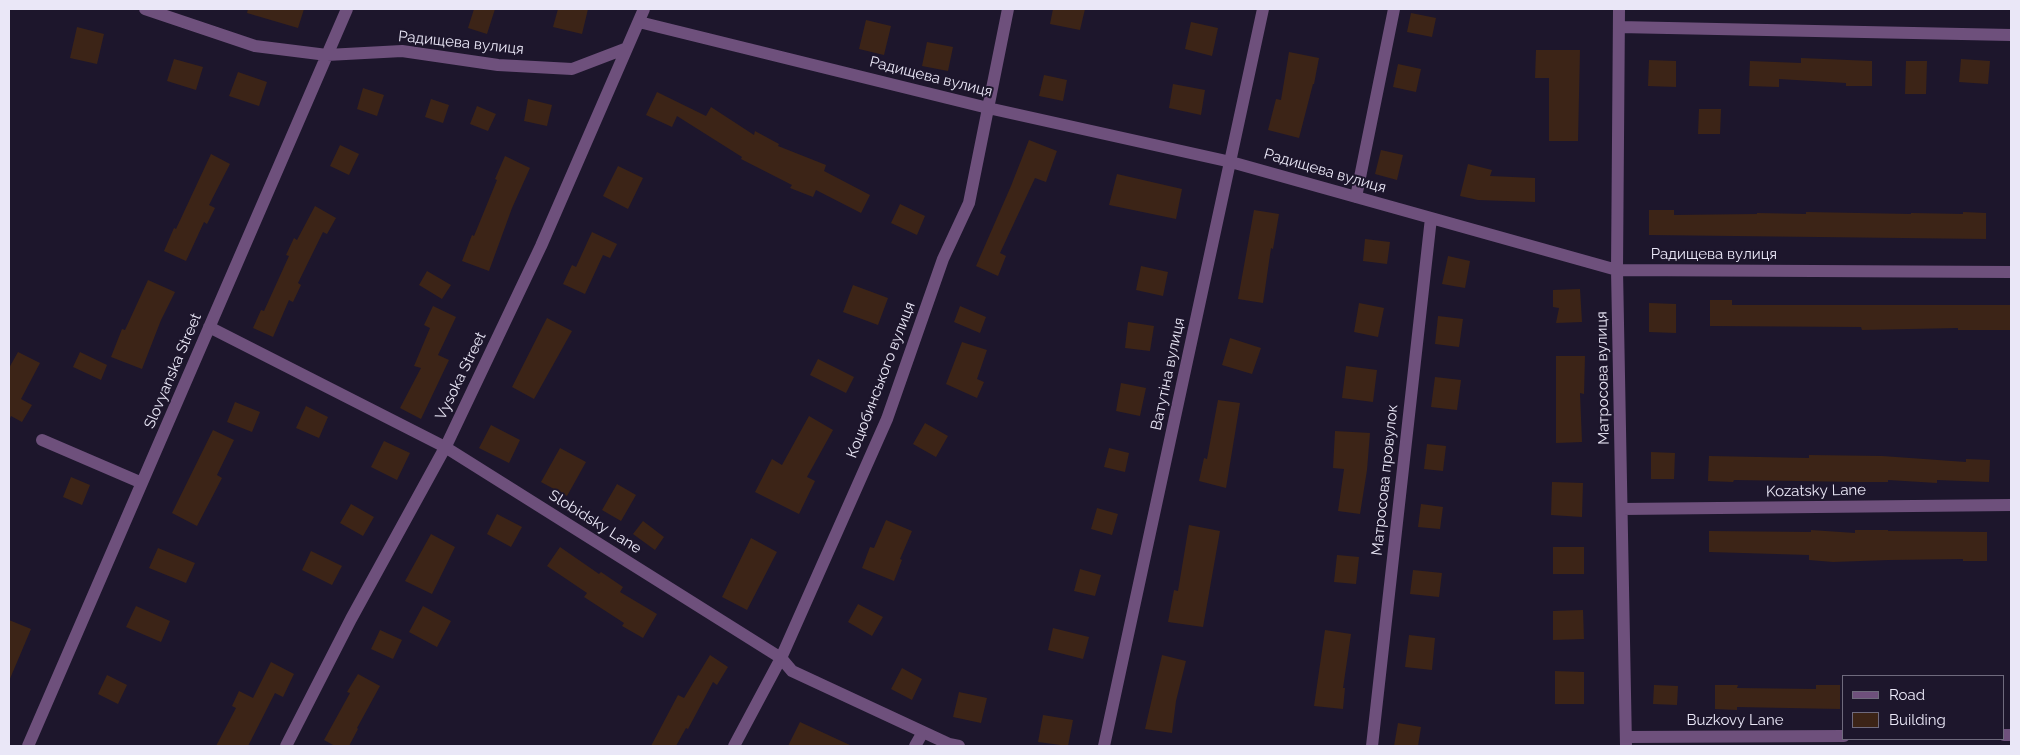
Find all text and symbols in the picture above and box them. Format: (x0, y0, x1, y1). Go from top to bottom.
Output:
street label: Радищева вулиця (397, 27, 525, 59)
street label: Радищева вулиця (868, 53, 994, 101)
street label: Радищева вулиця (1262, 145, 1388, 197)
street label: Радищева вулиця (1651, 245, 1777, 263)
street label: Коцюбинського вулиця (843, 299, 919, 461)
street label: Slovyanska Street (141, 311, 205, 431)
street label: Матросова вулиця (1593, 311, 1613, 445)
street label: Ватутіна вулиця (1147, 316, 1189, 432)
street label: Vysoka Street (432, 329, 490, 423)
street label: Матросова провулок (1368, 404, 1402, 556)
street label: Kozatsky Lane (1766, 481, 1866, 501)
street label: Slobidsky Lane (545, 486, 645, 558)
legend (1842, 675, 2005, 740)
text: Road (1889, 686, 1925, 704)
street label: Buzkovy Lane (1687, 711, 1783, 729)
text: Building (1889, 711, 1946, 729)

